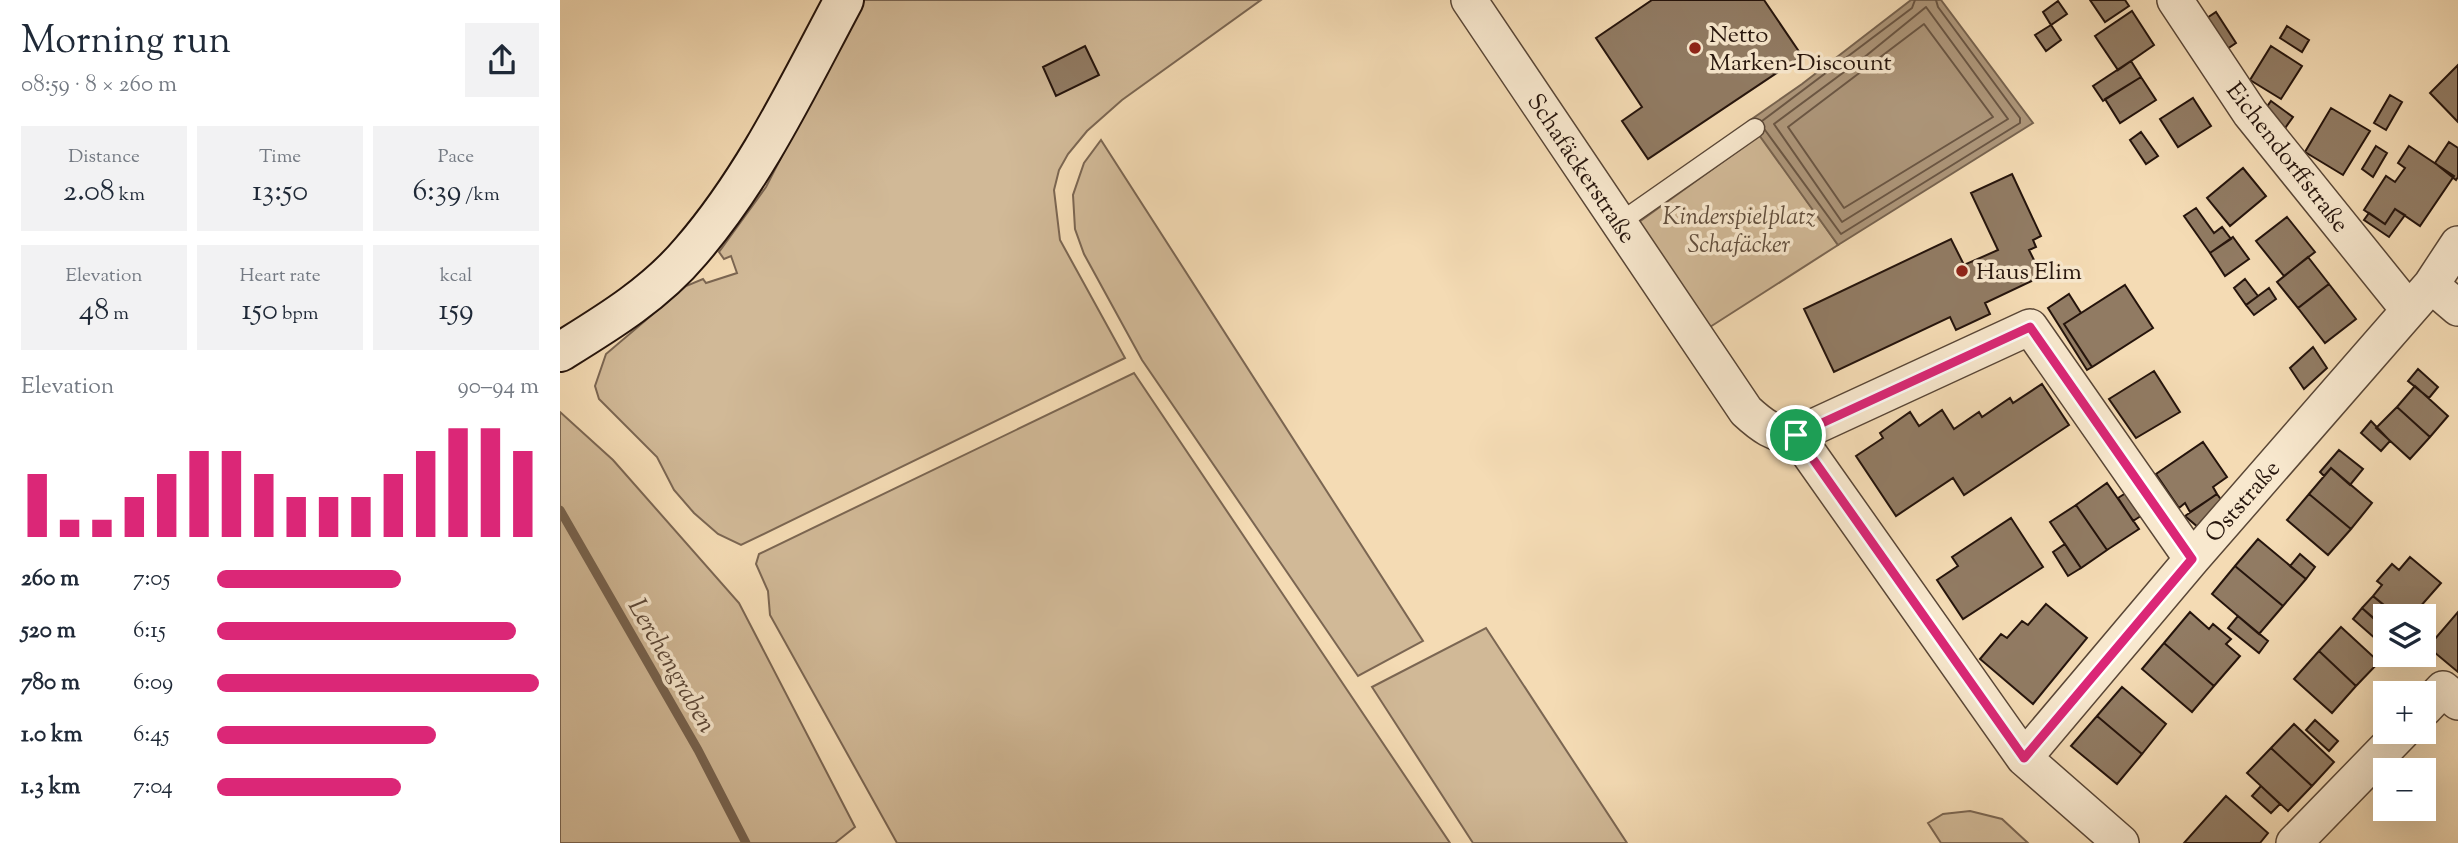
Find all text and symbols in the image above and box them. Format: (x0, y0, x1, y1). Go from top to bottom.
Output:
text: Morning run (21, 16, 231, 70)
place label: Netto Marken-Discount (1709, 19, 1892, 81)
button: share (465, 23, 539, 97)
marker: Netto Marken-Discount (1687, 40, 1703, 56)
text: 08:59 · 8 × 260 m (21, 69, 177, 102)
street label: Eichendorffstraße (2217, 76, 2356, 241)
street label: Schafäckerstraße (1518, 87, 1643, 251)
text: Distance (68, 144, 140, 171)
text: Time (259, 144, 301, 171)
text: Pace (438, 144, 474, 171)
text: 2.08 (63, 171, 115, 214)
text: 13:50 (252, 171, 308, 214)
text: 6:39 (412, 171, 461, 214)
text: km (115, 182, 145, 209)
text: /km (461, 182, 500, 209)
park label: Kinderspielplatz Schafäcker (1663, 201, 1816, 263)
place label: Haus Elim (1976, 256, 2082, 290)
text: Elevation (65, 263, 143, 290)
text: Heart rate (239, 263, 321, 290)
text: kcal (440, 263, 472, 290)
marker: Haus Elim (1954, 263, 1970, 279)
text: 48 (79, 290, 109, 333)
text: 150 (242, 290, 278, 333)
text: 159 (438, 290, 474, 333)
text: m (109, 301, 129, 328)
text: bpm (278, 301, 318, 328)
text: Elevation (21, 371, 114, 404)
text: 90–94 m (457, 371, 539, 404)
pin (1766, 405, 1826, 465)
icon: arrive (1777, 416, 1815, 454)
street label: Oststraße (2198, 454, 2289, 551)
text: 260 m (21, 563, 79, 596)
text: 7:05 (133, 563, 170, 596)
water label: Lerchengraben (617, 592, 725, 741)
map controls (2373, 604, 2436, 821)
button: layers (2373, 604, 2436, 667)
text: 520 m (21, 615, 76, 648)
text: 6:15 (133, 615, 166, 648)
text: 780 m (21, 667, 80, 700)
text: 6:09 (133, 667, 173, 700)
button: + (2373, 681, 2436, 744)
text: 1.0 km (21, 719, 83, 752)
text: 6:45 (133, 719, 170, 752)
button: − (2373, 758, 2436, 821)
text: 1.3 km (21, 771, 80, 804)
text: 7:04 (133, 771, 173, 804)

